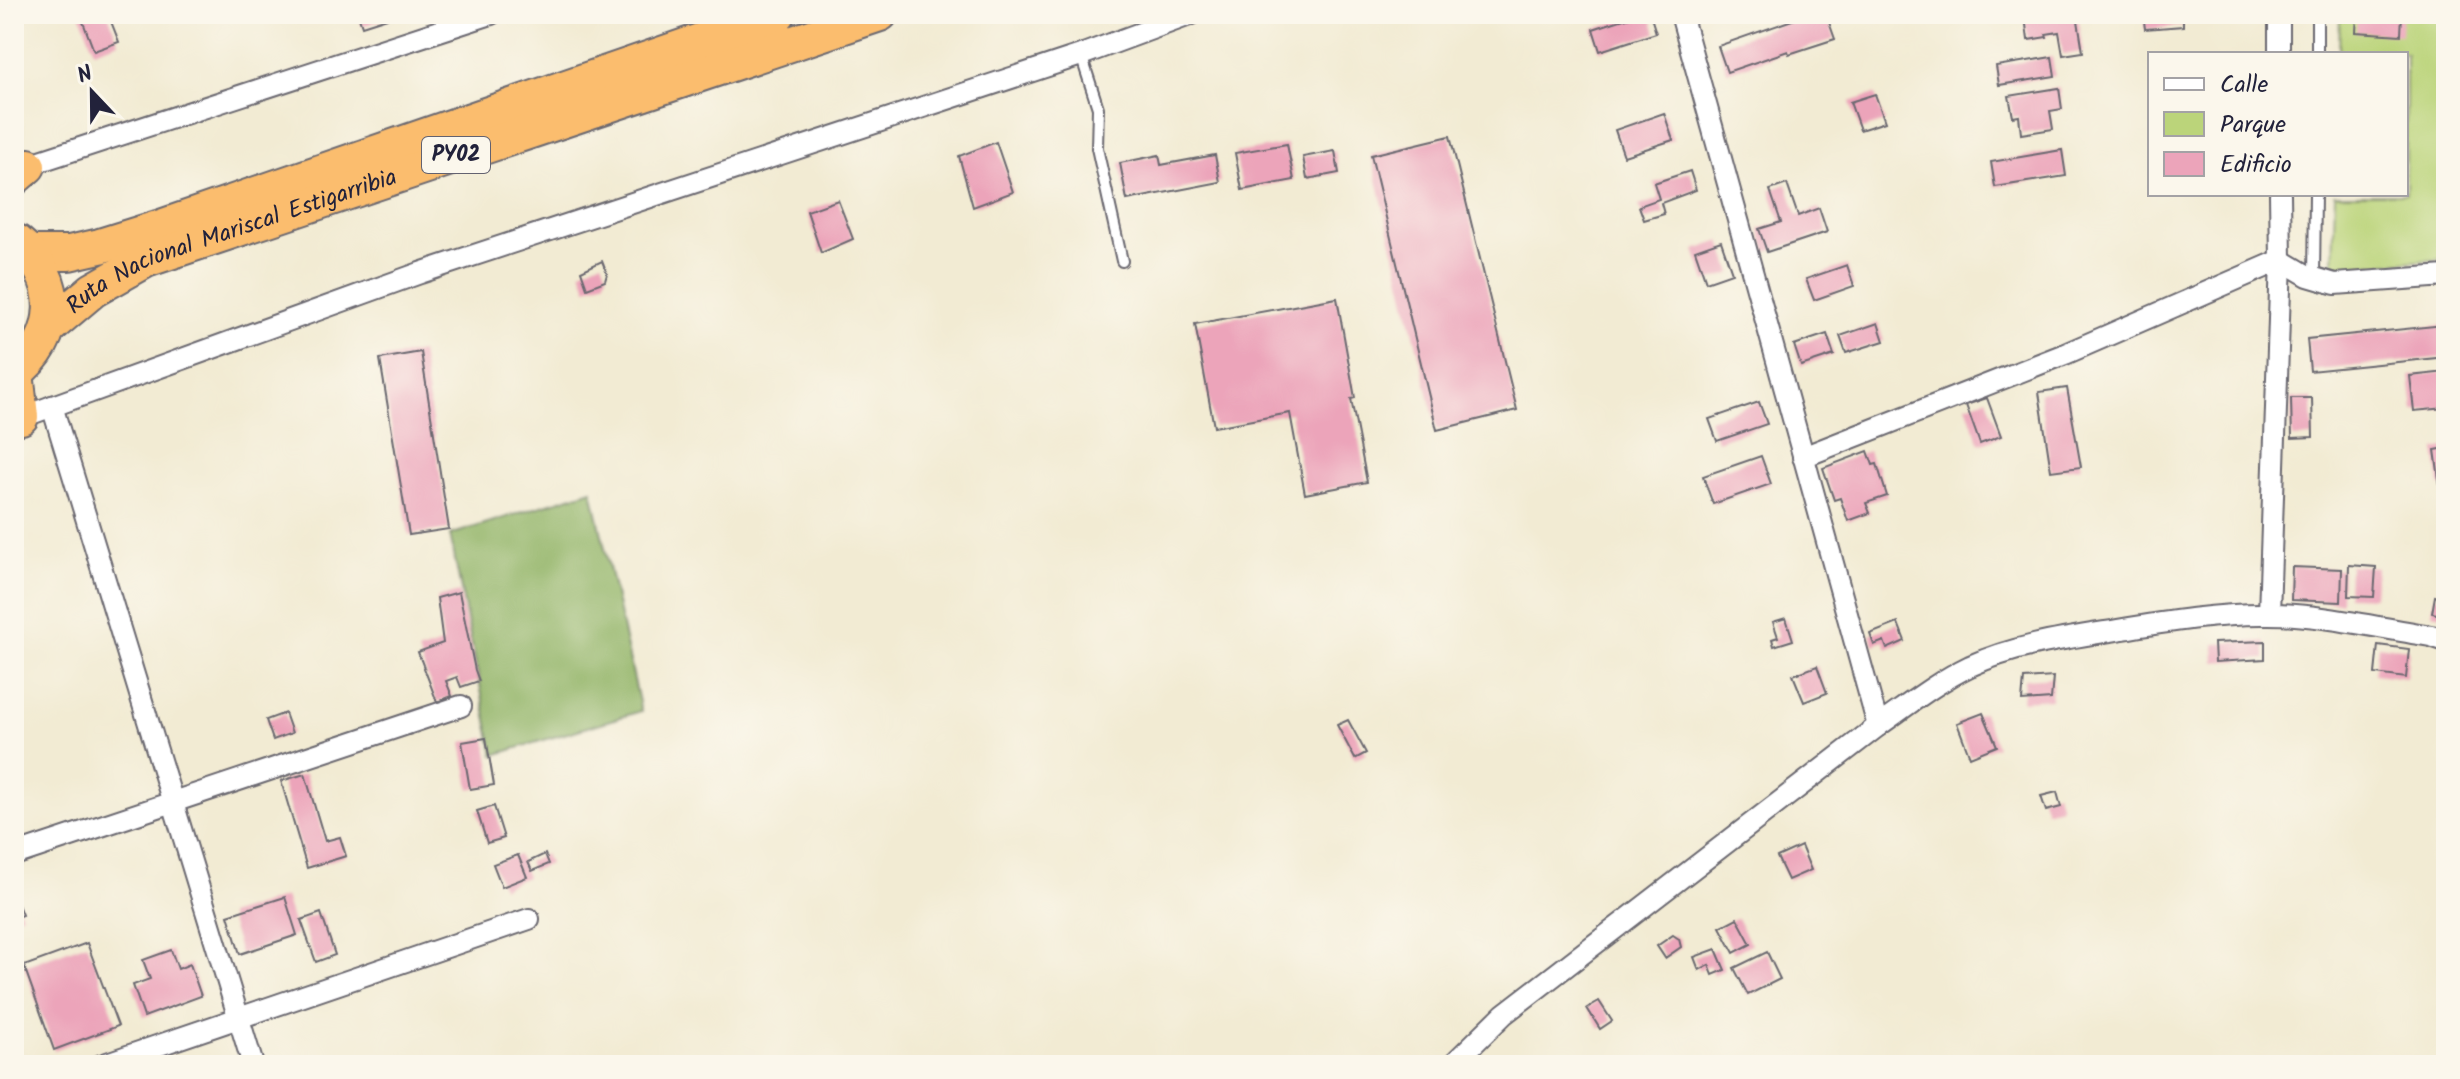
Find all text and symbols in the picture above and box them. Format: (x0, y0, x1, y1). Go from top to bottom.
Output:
north arrow (52, 52, 132, 132)
legend (2148, 52, 2408, 196)
text: N (72, 57, 99, 95)
text: Calle (2220, 66, 2268, 105)
text: Parque (2220, 106, 2286, 145)
road number: PY02 (422, 137, 490, 173)
text: Edificio (2220, 146, 2292, 185)
street label: Ruta Nacional Mariscal Estigarribia (57, 158, 402, 324)

